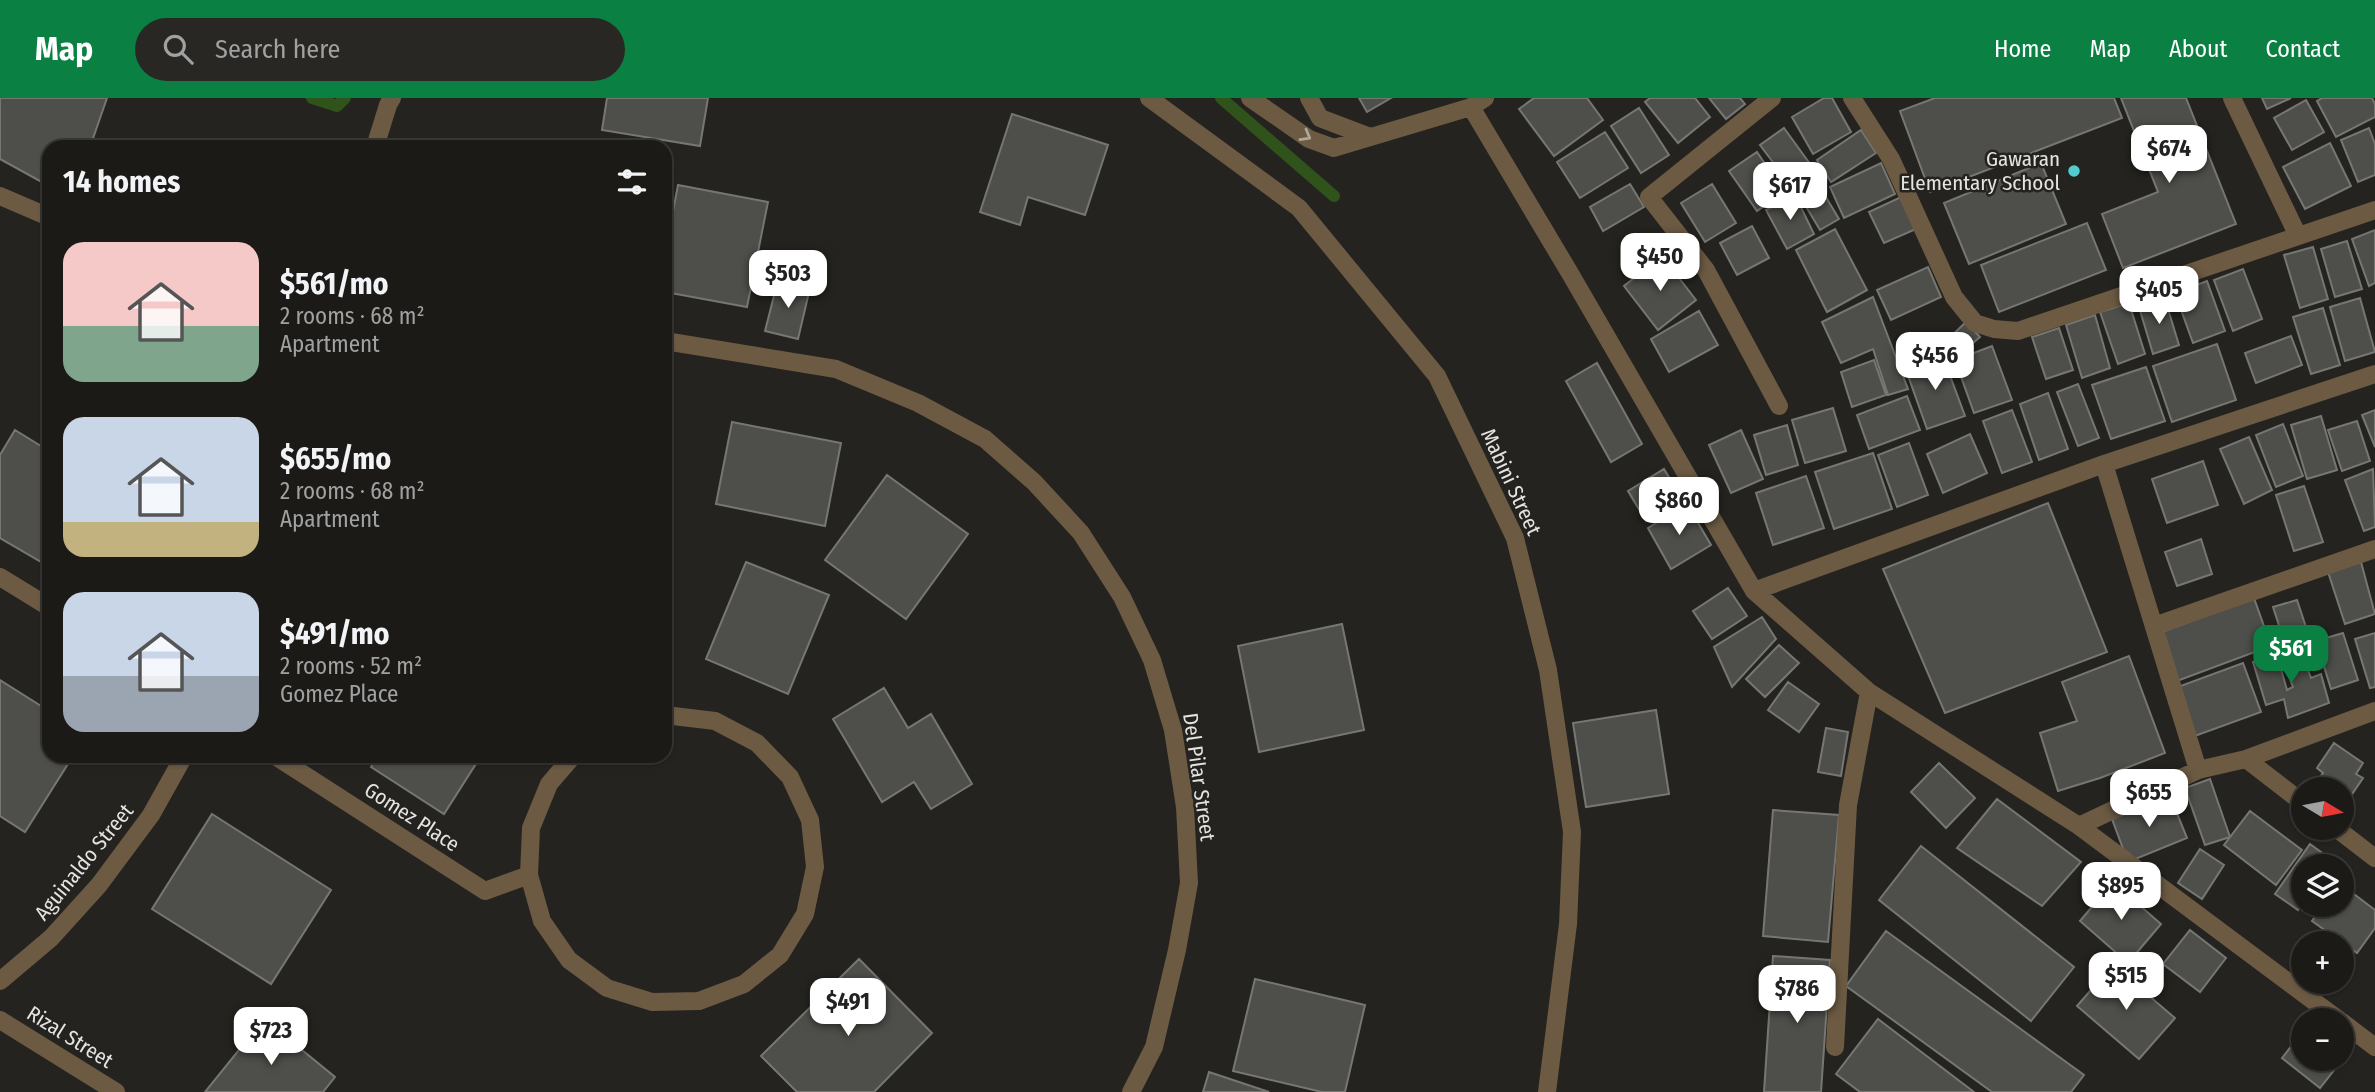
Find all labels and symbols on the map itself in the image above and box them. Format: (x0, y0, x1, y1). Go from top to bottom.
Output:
pin: $674 (2128, 126, 2210, 185)
one-way arrow (1299, 128, 1312, 141)
place label: Gawaran Elementary School (1900, 146, 2060, 196)
pin: $617 (1749, 162, 1831, 222)
marker: Gawaran Elementary School (2066, 163, 2082, 179)
pin: $450 (1619, 234, 1701, 293)
pin: $503 (747, 250, 829, 310)
pin: $405 (2118, 266, 2200, 326)
pin: $456 (1894, 332, 1976, 392)
street label: Mabini Street (1475, 425, 1547, 540)
pin: $860 (1638, 478, 1720, 537)
pin: $561 (2250, 626, 2332, 685)
street label: Del Pilar Street (1177, 711, 1221, 843)
pin: $655 (2108, 770, 2190, 829)
street label: Gomez Place (360, 777, 464, 857)
north arrow (2291, 777, 2354, 840)
street label: Aguinaldo Street (29, 798, 139, 926)
pin: $895 (2080, 862, 2162, 922)
pin: $515 (2085, 953, 2167, 1012)
pin: $786 (1756, 965, 1838, 1025)
pin: $491 (807, 978, 889, 1038)
street label: Rizal Street (22, 1000, 118, 1074)
pin: $723 (230, 1007, 312, 1067)

